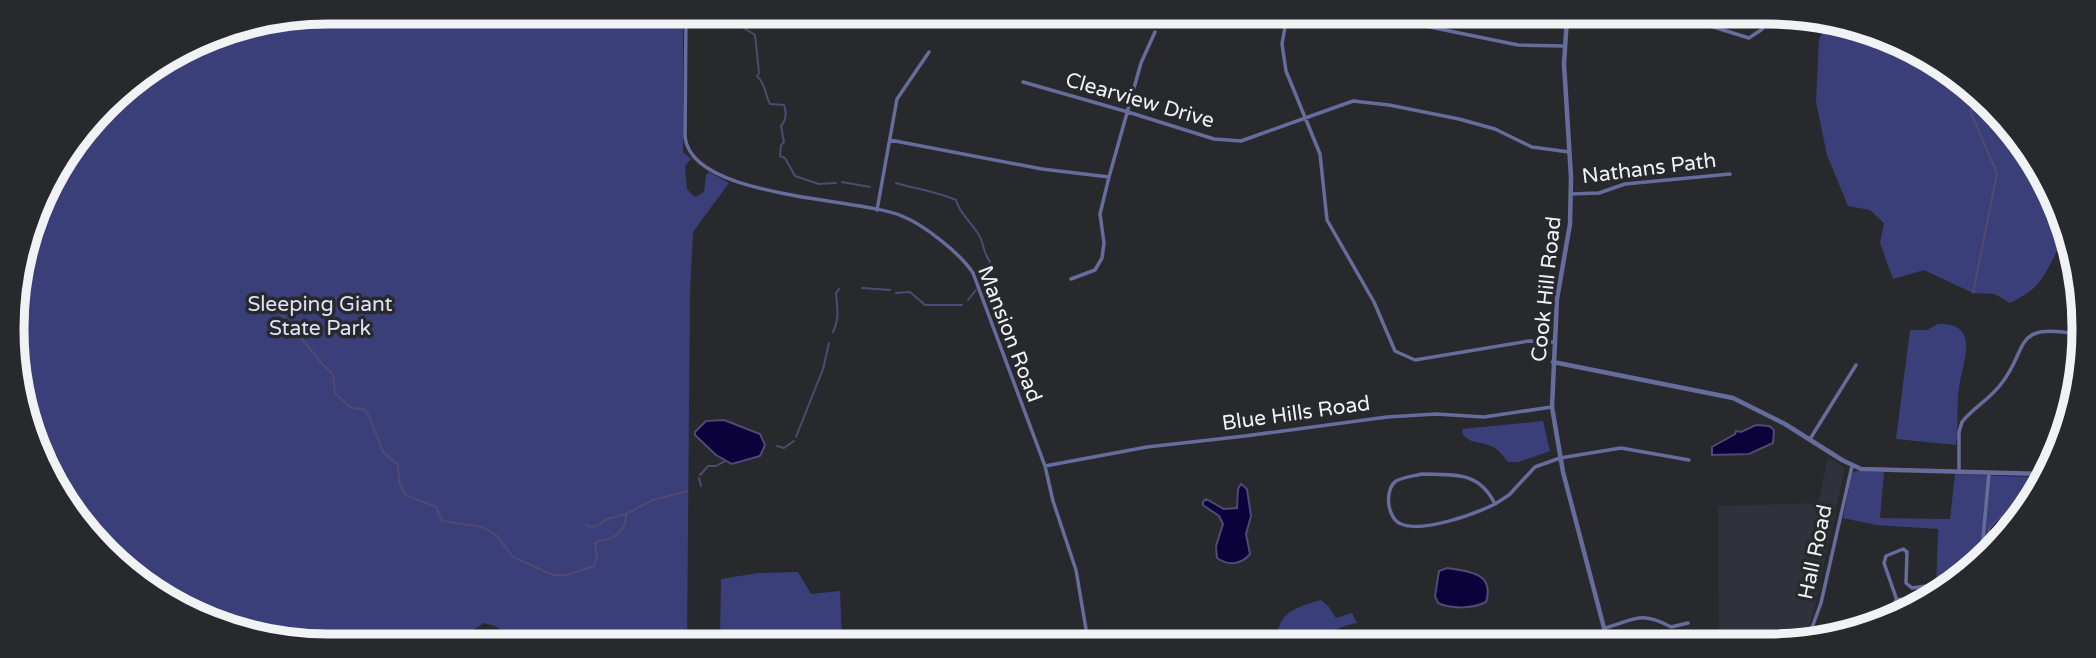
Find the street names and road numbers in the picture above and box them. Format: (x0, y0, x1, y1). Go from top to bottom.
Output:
street label: Clearview Drive (1063, 67, 1217, 134)
street label: Nathans Path (1580, 148, 1718, 189)
street label: Cook Hill Road (1526, 215, 1567, 363)
street label: Mansion Road (972, 262, 1047, 406)
street label: Blue Hills Road (1220, 391, 1372, 436)
street label: Hall Road (1793, 502, 1838, 602)

